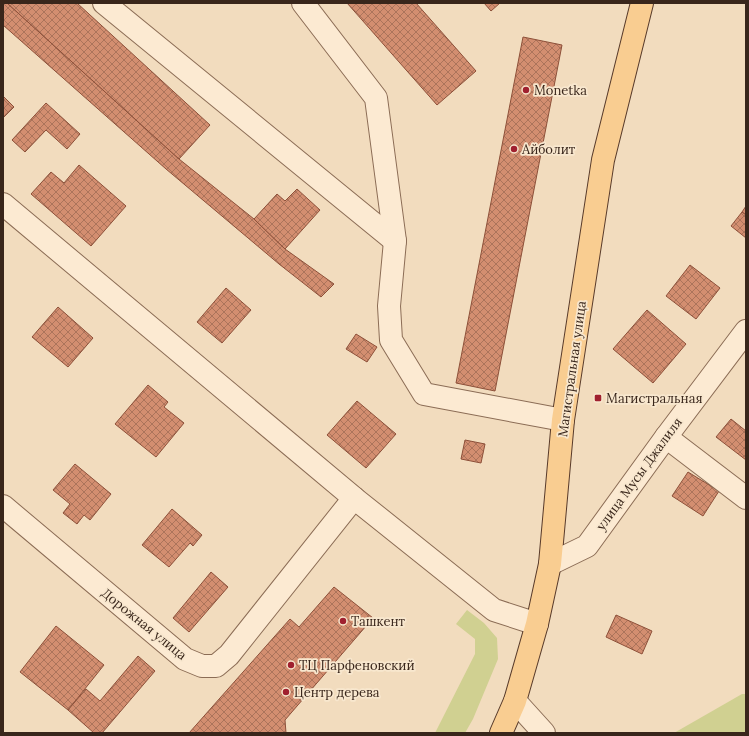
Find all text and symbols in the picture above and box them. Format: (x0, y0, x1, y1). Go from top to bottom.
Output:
place label: Monetka (534, 82, 587, 99)
marker: Monetka (521, 85, 531, 95)
place label: Айболит (521, 141, 576, 158)
marker: Айболит (509, 144, 519, 154)
street label: Магистральная улица (554, 300, 590, 438)
place label: Магистральная (606, 390, 702, 407)
marker: Магистральная (593, 393, 603, 403)
street label: улица Мусы Джалиля (592, 414, 686, 534)
street label: Дорожная улица (98, 584, 190, 664)
place label: Ташкент (351, 613, 406, 630)
marker: Ташкент (338, 616, 348, 626)
place label: ТЦ Парфеновский (299, 657, 415, 674)
marker: ТЦ Парфеновский (286, 660, 296, 670)
place label: Центр дерева (294, 684, 380, 701)
marker: Центр дерева (281, 687, 291, 697)

